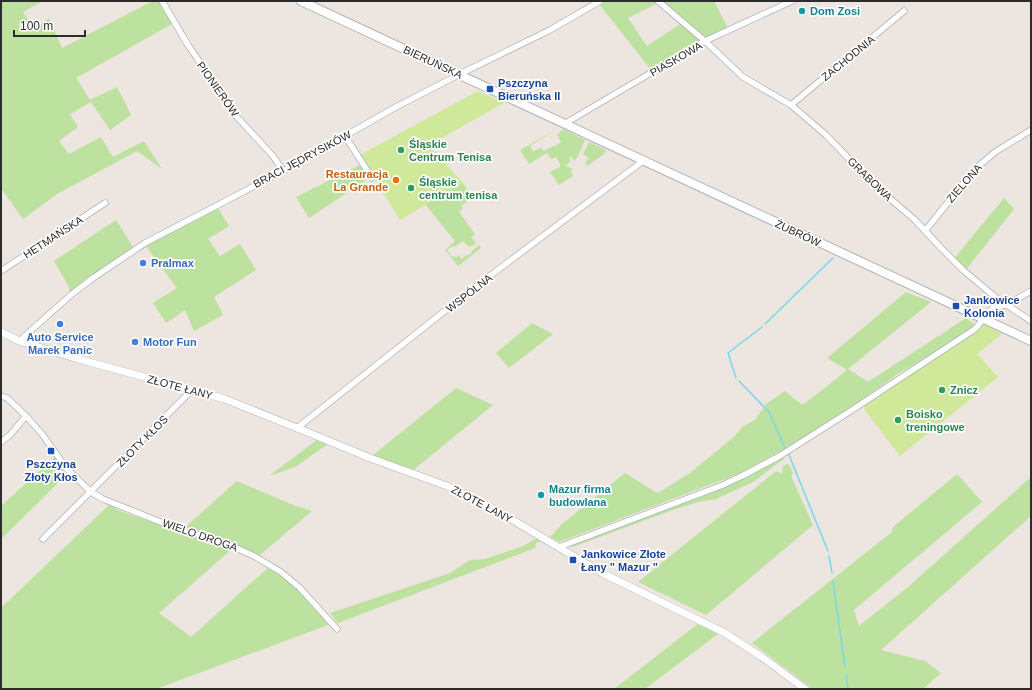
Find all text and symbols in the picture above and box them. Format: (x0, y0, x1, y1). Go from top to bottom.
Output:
place label: Dom Zosi (810, 5, 860, 17)
marker: Dom Zosi (797, 6, 807, 16)
scale bar (14, 12, 85, 38)
text: 100 m (20, 19, 53, 33)
street label: ZACHODNIA (819, 33, 877, 83)
street label: PIASKOWA (648, 39, 705, 79)
street label: BIERUŃSKA (402, 43, 465, 81)
street label: PIONIERÓW (195, 59, 242, 119)
place label: Pszczyna Bieruńska II (498, 77, 560, 102)
marker: Pszczyna Bieruńska II (485, 84, 495, 94)
street label: BRACI JĘDRYSIKÓW (251, 128, 354, 190)
place label: Śląskie Centrum Tenisa (409, 138, 492, 163)
marker: Śląskie Centrum Tenisa (396, 145, 406, 155)
street label: GRABOWA (845, 155, 895, 204)
street label: ZIELONA (944, 161, 984, 205)
place label: Restauracja La Grande (326, 168, 389, 193)
marker: Restauracja La Grande (391, 175, 401, 185)
place label: Śląskie centrum tenisa (419, 176, 498, 201)
marker: Śląskie centrum tenisa (406, 183, 416, 193)
street label: HETMAŃSKA (21, 213, 86, 261)
street label: ŻUBRÓW (773, 217, 823, 249)
place label: Pralmax (151, 257, 195, 269)
marker: Pralmax (138, 258, 148, 268)
street label: WSPÓLNA (444, 271, 495, 315)
place label: Jankowice Kolonia (964, 294, 1020, 319)
marker: Jankowice Kolonia (951, 301, 961, 311)
marker: Auto Service Marek Panic (55, 319, 65, 329)
place label: Auto Service Marek Panic (26, 331, 94, 356)
place label: Motor Fun (143, 336, 197, 348)
marker: Motor Fun (130, 337, 140, 347)
street label: ZŁOTE ŁANY (146, 373, 215, 402)
place label: Znicz (950, 384, 979, 396)
marker: Znicz (937, 385, 947, 395)
place label: Boisko treningowe (906, 408, 965, 433)
street label: ZŁOTY KŁOS (114, 413, 170, 469)
marker: Boisko treningowe (893, 415, 903, 425)
marker: Pszczyna Złoty Kłos (46, 446, 56, 456)
place label: Pszczyna Złoty Kłos (24, 458, 78, 483)
street label: ZŁOTE ŁANY (449, 483, 515, 525)
place label: Mazur firma budowlana (549, 483, 612, 508)
marker: Mazur firma budowlana (536, 490, 546, 500)
street label: WIELO DROGA (161, 516, 240, 554)
place label: Jankowice Złote Łany " Mazur " (581, 548, 666, 573)
marker: Jankowice Złote Łany " Mazur " (568, 555, 578, 565)

